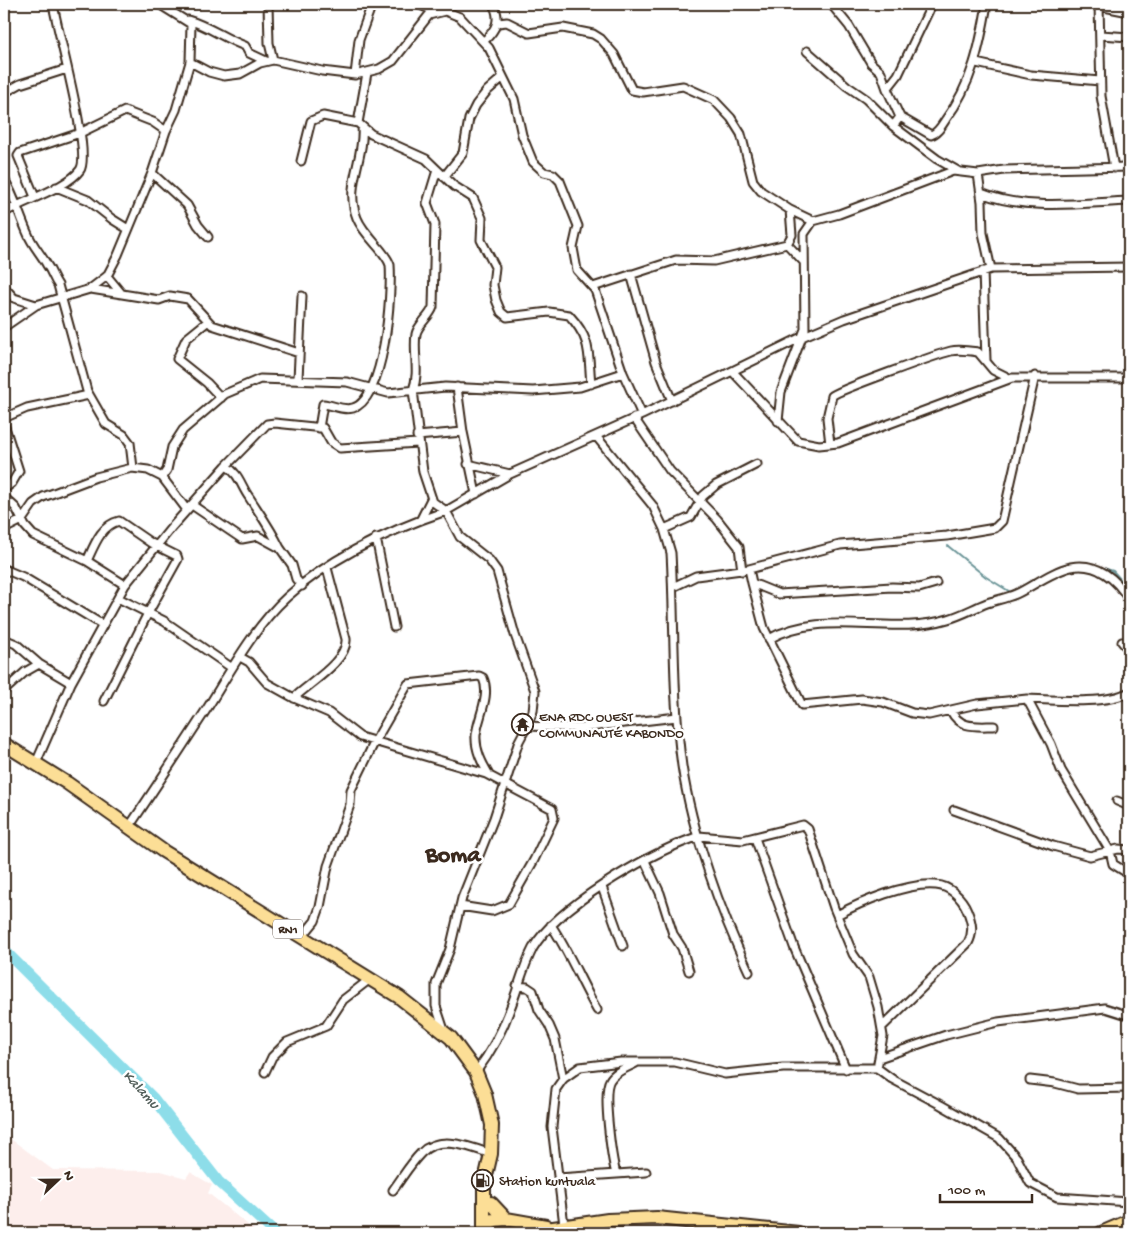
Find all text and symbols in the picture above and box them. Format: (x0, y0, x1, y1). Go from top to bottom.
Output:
place label: ENA RDC OUEST COMMUNAUTÉ KABONDO (539, 710, 684, 743)
temple icon: ENA RDC OUEST COMMUNAUTÉ KABONDO (511, 712, 535, 736)
district label: Boma (424, 842, 482, 871)
road number: RN1 (273, 920, 303, 939)
water label: Kalamu (118, 1067, 164, 1115)
north arrow (32, 1154, 82, 1204)
fuel station icon: Station kuntuala (471, 1168, 495, 1192)
text: N (58, 1169, 77, 1183)
scale bar (940, 1172, 1033, 1204)
place label: Station kuntuala (499, 1174, 597, 1191)
text: 100 m (947, 1182, 986, 1200)

